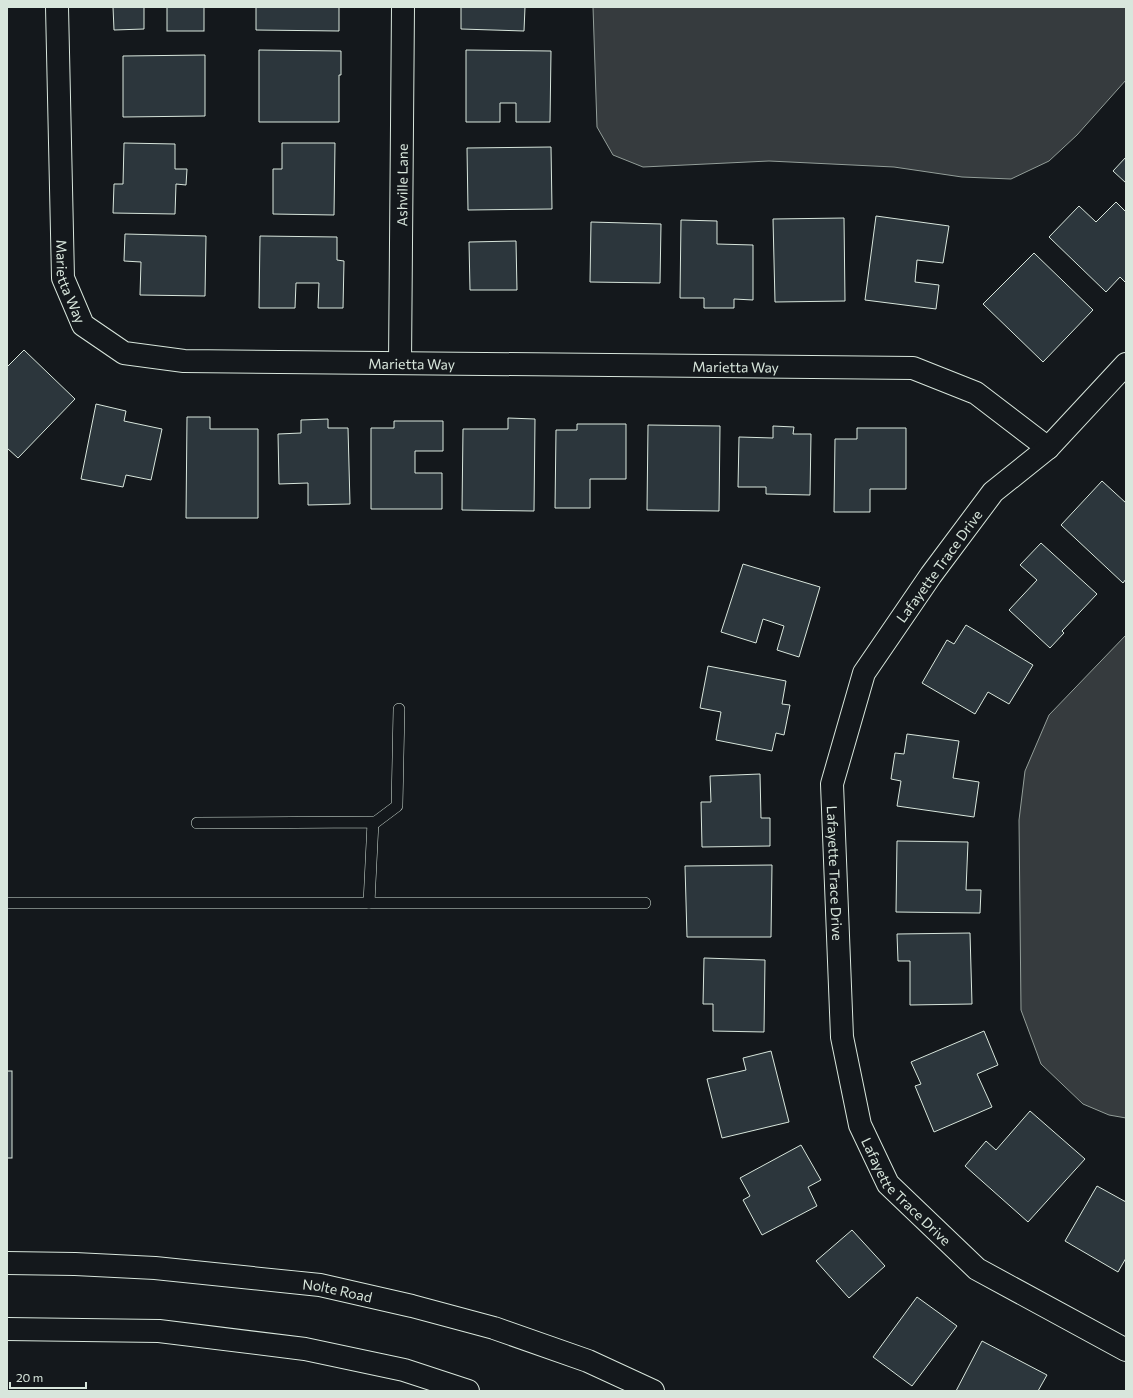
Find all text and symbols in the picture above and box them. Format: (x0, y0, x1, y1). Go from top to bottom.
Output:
street label: Ashville Lane (393, 144, 410, 226)
street label: Marietta Way (54, 239, 90, 326)
street label: Marietta Way (368, 354, 455, 372)
street label: Marietta Way (692, 357, 779, 375)
street label: Lafayette Trace Drive (892, 506, 986, 626)
street label: Lafayette Trace Drive (824, 805, 847, 941)
street label: Lafayette Trace Drive (859, 1134, 955, 1248)
street label: Nolte Road (302, 1275, 374, 1305)
scale bar (10, 1364, 86, 1390)
text: 20 m (16, 1370, 43, 1384)

